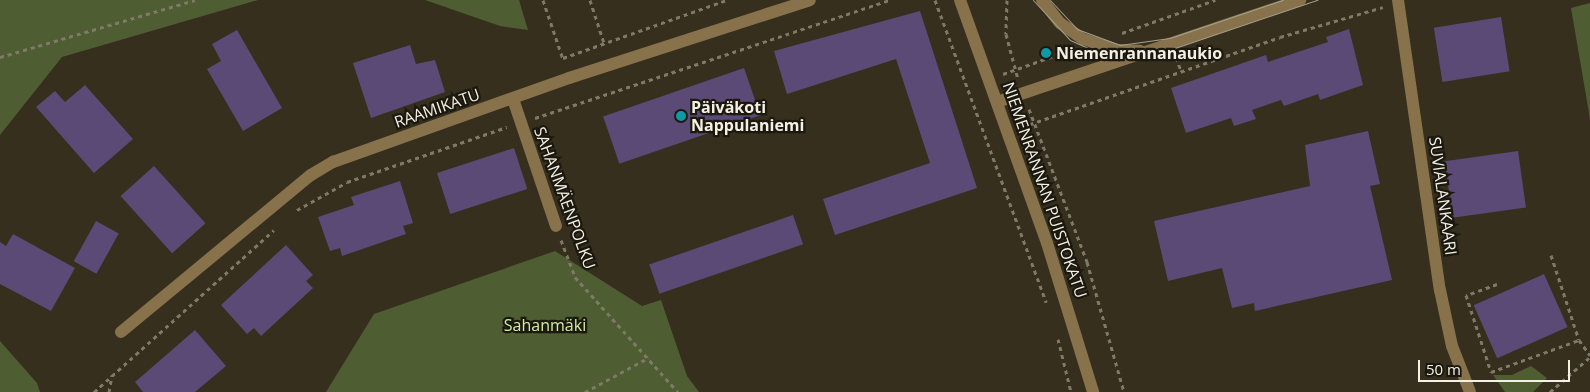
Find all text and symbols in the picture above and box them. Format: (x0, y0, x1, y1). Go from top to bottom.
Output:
place label: Niemenrannanaukio (1056, 43, 1222, 63)
marker: Niemenrannanaukio (1040, 47, 1052, 59)
street label: NIEMENRANNAN PUISTOKATU (999, 79, 1091, 301)
street label: RAAMIKATU (392, 84, 482, 132)
place label: Päiväkoti Nappulaniemi (691, 97, 804, 135)
marker: Päiväkoti Nappulaniemi (675, 110, 687, 122)
street label: SAHANMÄENPOLKU (530, 124, 600, 272)
street label: SUVIALANKAARI (1425, 136, 1461, 256)
park label: Sahanmäki (504, 315, 586, 335)
scale bar (1420, 350, 1572, 382)
text: 50 m (1426, 359, 1461, 379)

